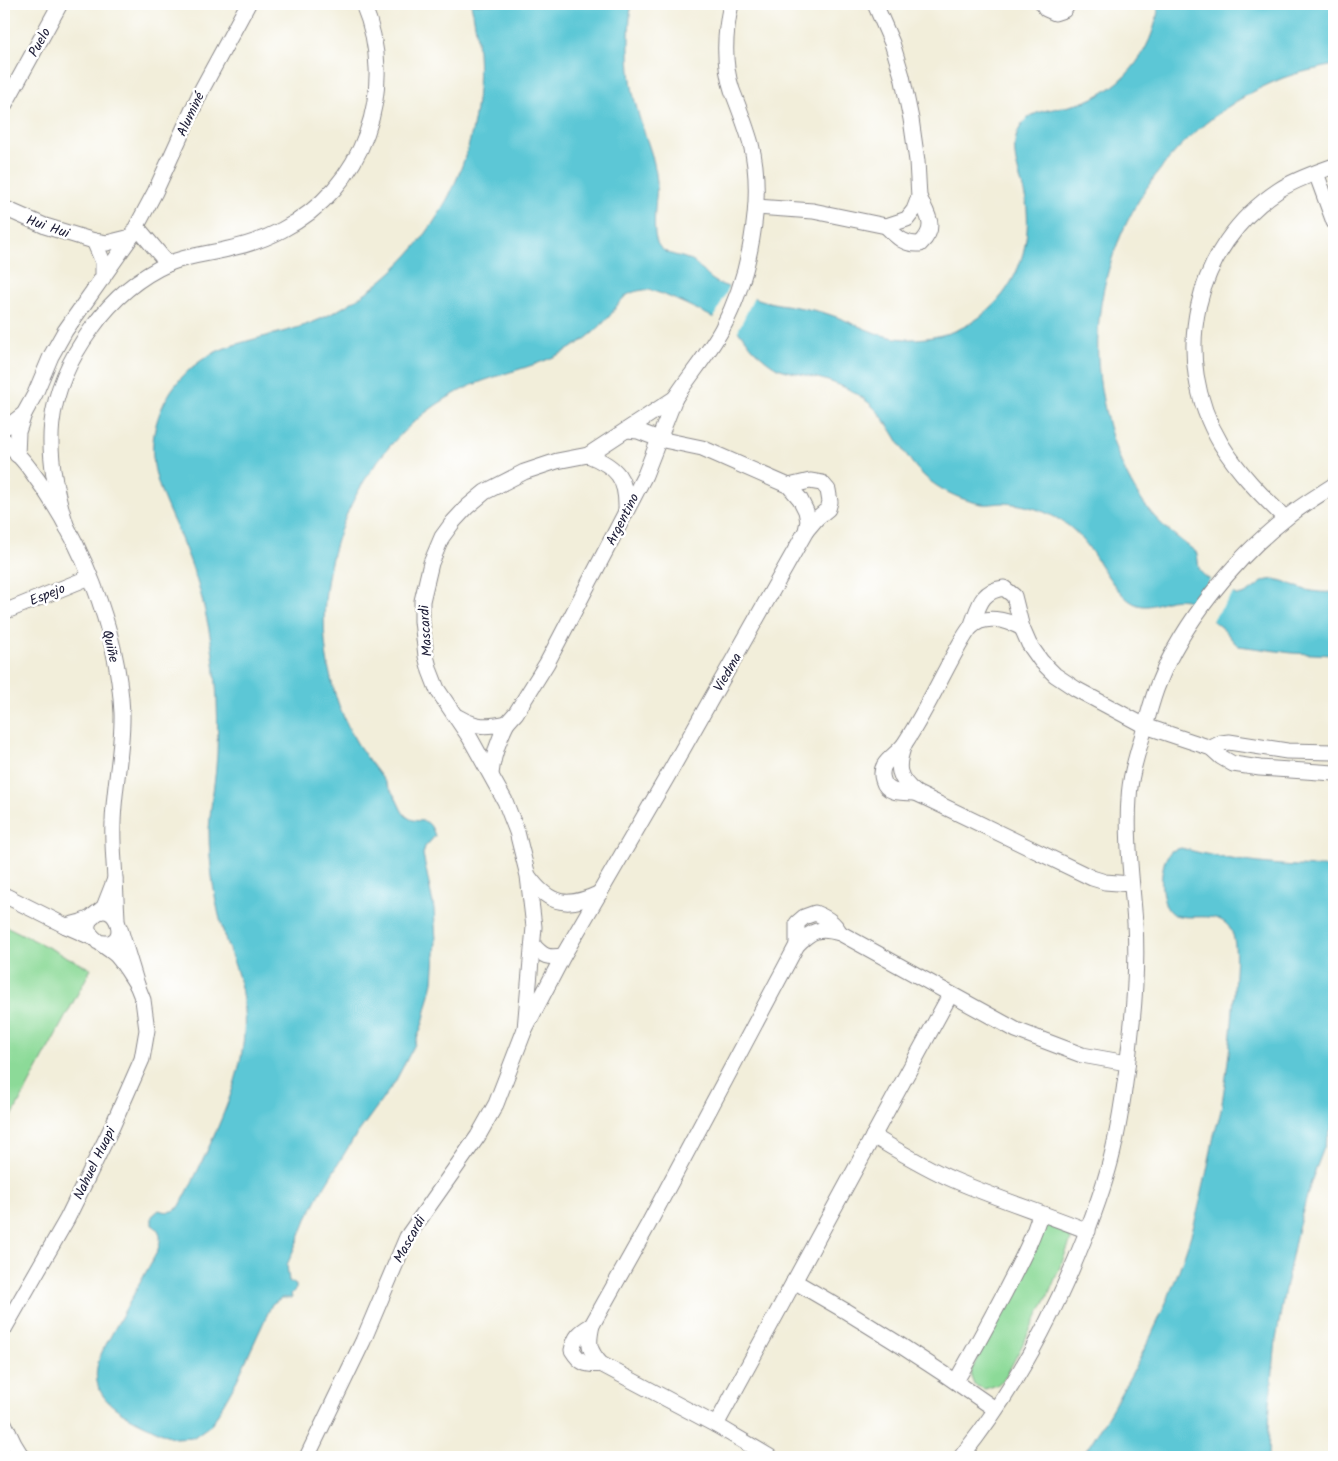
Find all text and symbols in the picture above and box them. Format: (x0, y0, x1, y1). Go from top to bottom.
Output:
street label: Puelo (23, 24, 57, 61)
street label: Aluminé (171, 88, 211, 140)
street label: Hui Hui (23, 209, 73, 245)
street label: Argentino (600, 489, 645, 549)
street label: Espejo (26, 578, 69, 612)
street label: Mascardi (413, 604, 439, 657)
street label: Quiñe (96, 628, 125, 665)
street label: Viedma (708, 649, 748, 696)
street label: Nahuel Huapi (68, 1123, 122, 1203)
street label: Mascardi (388, 1211, 432, 1267)

